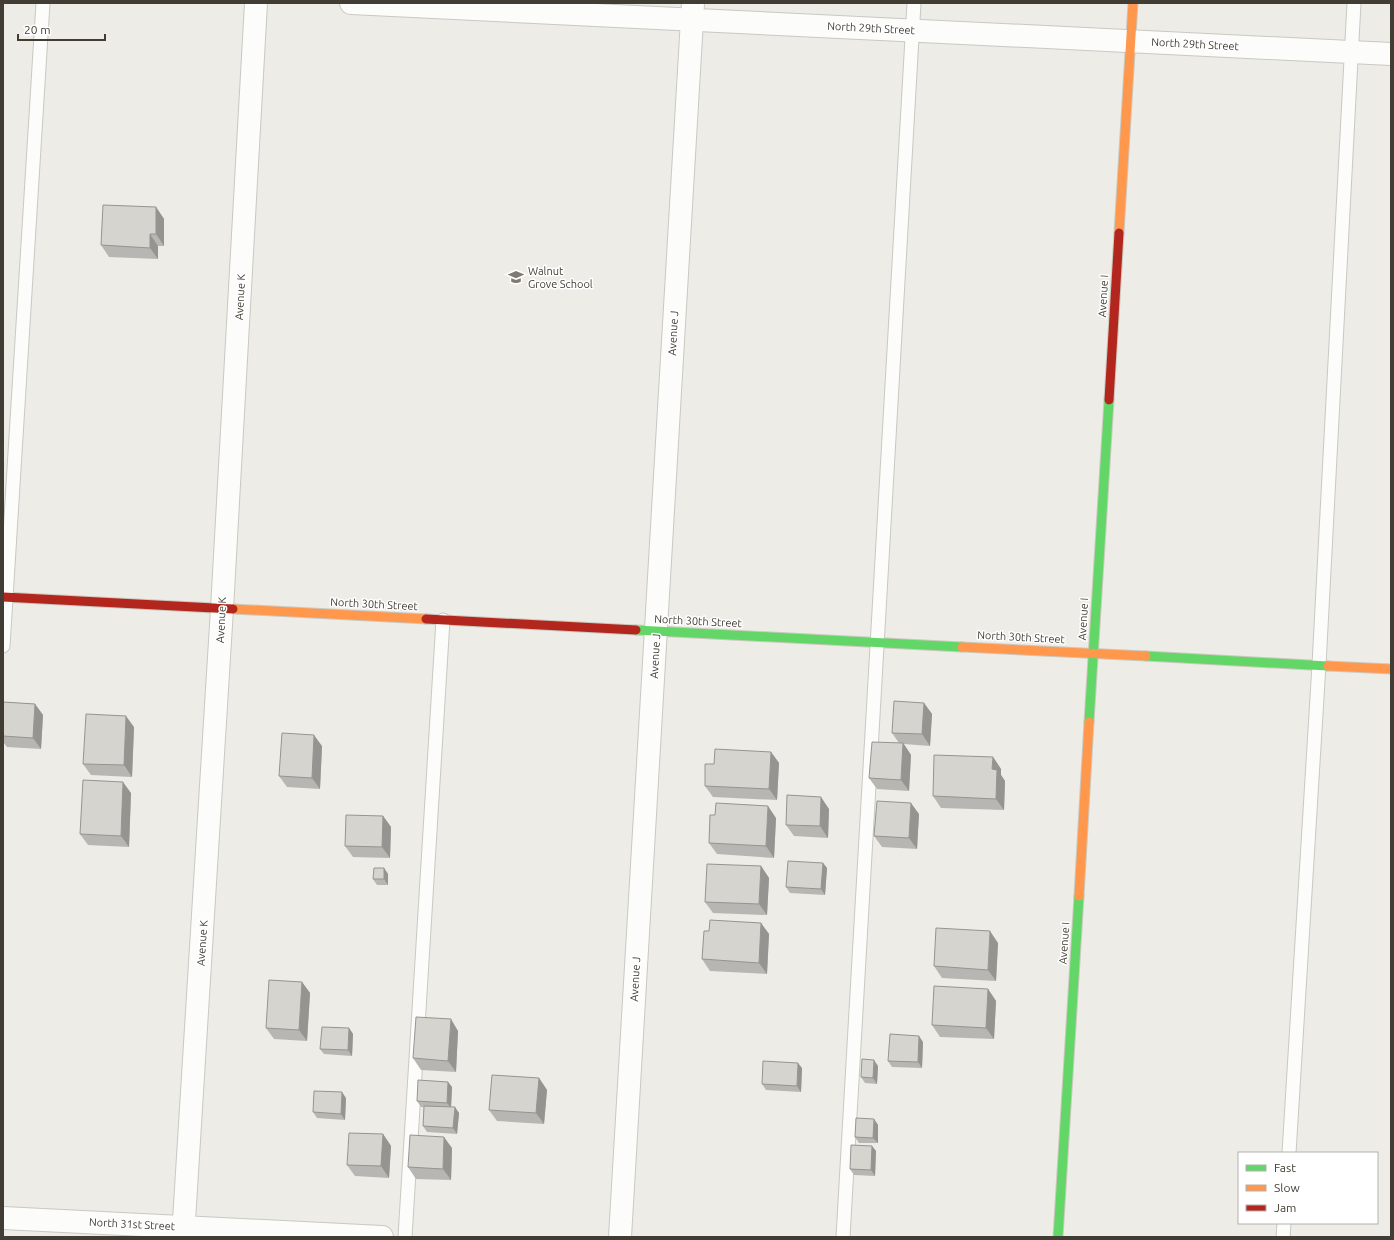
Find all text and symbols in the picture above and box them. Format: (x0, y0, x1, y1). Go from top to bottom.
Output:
scale bar (18, 16, 105, 42)
street label: North 29th Street (827, 20, 916, 36)
text: 20 m (24, 23, 51, 36)
street label: North 29th Street (1151, 36, 1240, 52)
place label: Walnut Grove School (528, 265, 593, 290)
school or university icon: Walnut Grove School (507, 268, 525, 286)
street label: Avenue K (233, 273, 247, 320)
street label: Avenue I (1096, 275, 1110, 317)
street label: Avenue J (666, 310, 680, 356)
street label: Avenue K (214, 596, 228, 643)
street label: North 30th Street (330, 596, 419, 612)
street label: Avenue I (1076, 598, 1090, 640)
street label: North 30th Street (654, 613, 743, 629)
street label: North 30th Street (977, 629, 1066, 645)
street label: Avenue J (648, 633, 662, 679)
street label: Avenue K (194, 919, 210, 967)
street label: Avenue I (1057, 921, 1071, 965)
street label: Avenue J (628, 956, 642, 1002)
legend (1238, 1152, 1378, 1224)
text: Fast (1274, 1161, 1296, 1174)
text: Slow (1274, 1181, 1300, 1194)
text: Jam (1274, 1201, 1296, 1214)
street label: North 31st Street (89, 1216, 176, 1232)

